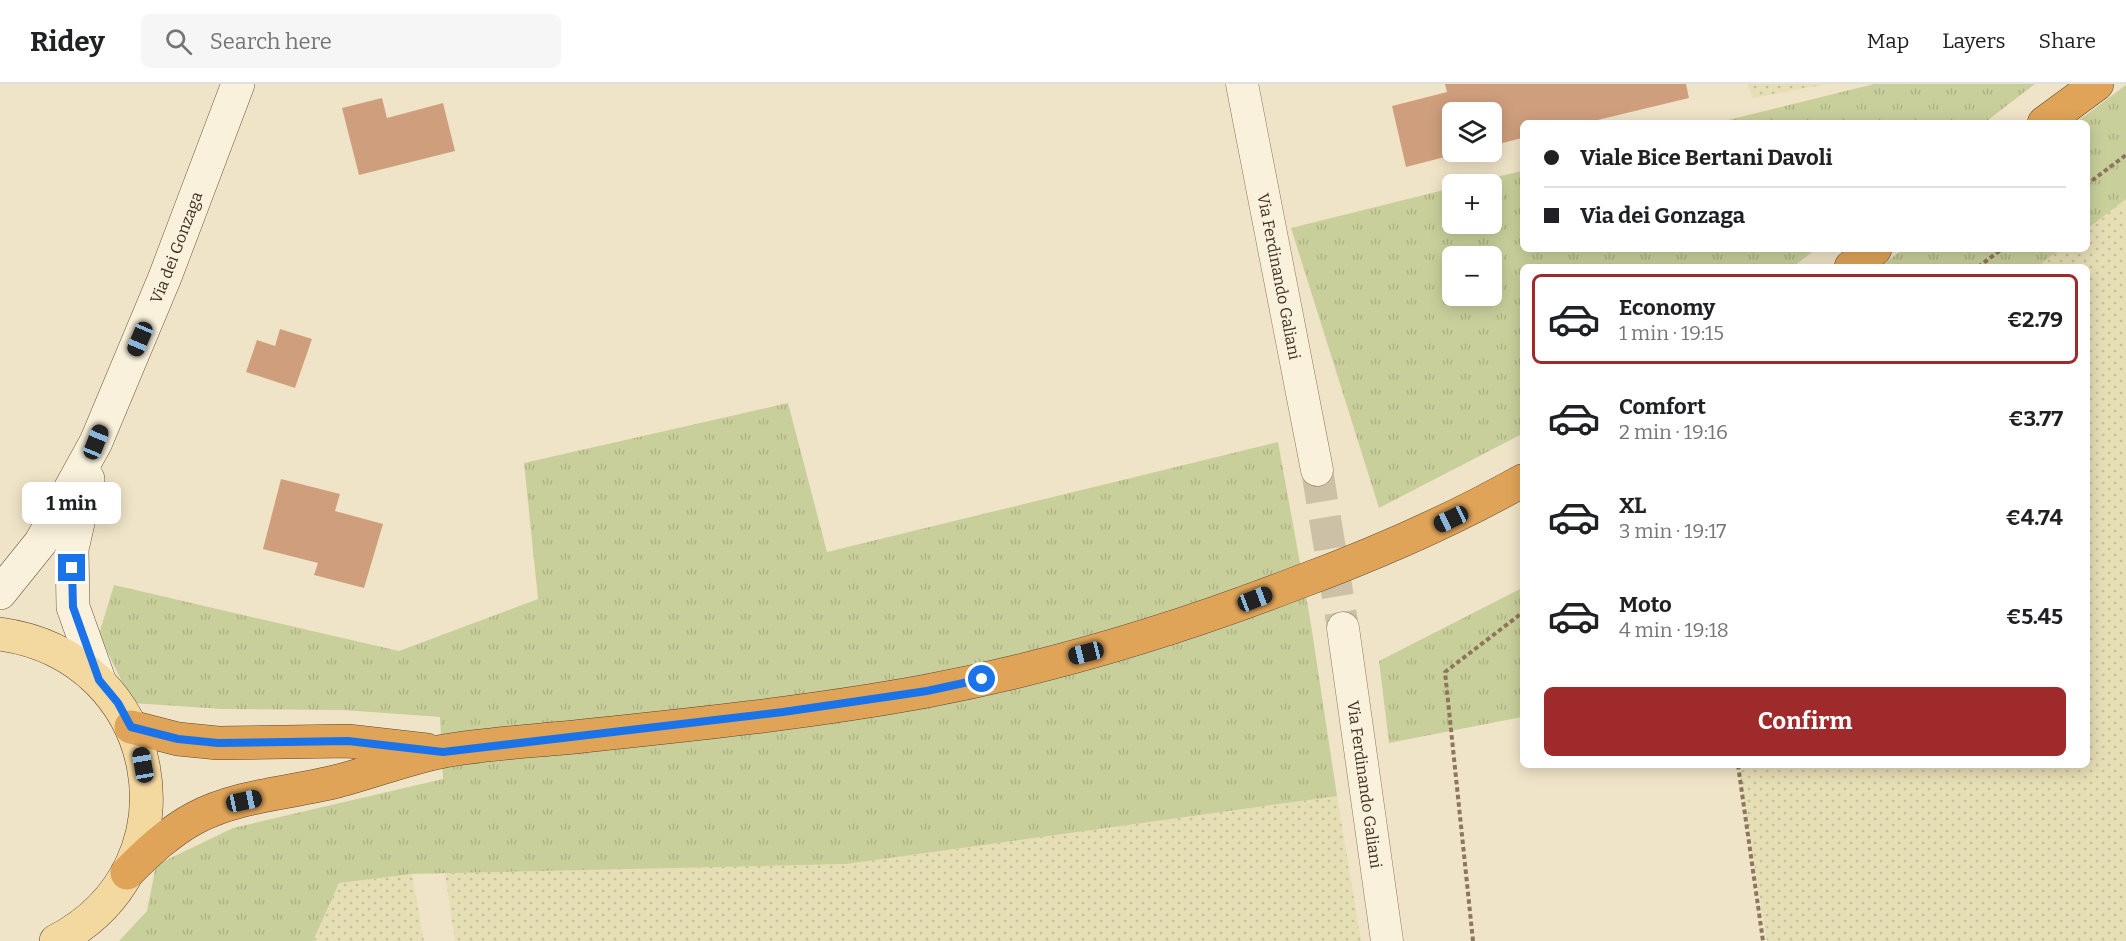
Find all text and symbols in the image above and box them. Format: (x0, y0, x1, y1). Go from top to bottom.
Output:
search box (141, 14, 561, 68)
text: Ridey (30, 25, 105, 58)
icon: search (162, 25, 195, 58)
text: Search here (210, 28, 332, 55)
text: Map (1867, 28, 1909, 54)
text: Layers (1942, 28, 2006, 54)
text: Share (2039, 28, 2096, 54)
map controls (1442, 102, 1502, 306)
button: layers (1442, 102, 1502, 162)
text: Viale Bice Bertani Davoli (1580, 144, 1833, 171)
button: + (1442, 174, 1502, 234)
street label: Via dei Gonzaga (146, 189, 206, 306)
street label: Via Ferdinando Galiani (1254, 192, 1305, 361)
text: Via dei Gonzaga (1580, 202, 1745, 229)
button: − (1442, 246, 1502, 306)
icon: car (1547, 292, 1601, 346)
text: Economy (1619, 294, 1715, 321)
text: €2.79 (2007, 306, 2063, 333)
car (125, 319, 155, 359)
text: 1 min · 19:15 (1619, 321, 1724, 345)
icon: car (1547, 391, 1601, 445)
text: Comfort (1619, 393, 1706, 420)
text: €3.77 (2008, 405, 2063, 432)
text: 2 min · 19:16 (1619, 420, 1728, 444)
car (81, 422, 111, 462)
callout: 1 min (22, 481, 122, 523)
icon: car (1547, 490, 1601, 544)
text: 1 min (46, 491, 97, 515)
text: XL (1619, 492, 1646, 519)
car (1431, 503, 1471, 535)
text: €4.74 (2005, 504, 2063, 531)
text: 3 min · 19:17 (1619, 519, 1726, 543)
route end (58, 554, 85, 581)
car (1235, 584, 1275, 614)
icon: car (1547, 589, 1601, 643)
text: Moto (1619, 591, 1672, 618)
text: €5.45 (2006, 603, 2063, 630)
text: 4 min · 19:18 (1619, 618, 1729, 642)
car (1066, 640, 1106, 666)
route start (968, 665, 995, 692)
button: Confirm (1544, 687, 2066, 756)
street label: Via Ferdinando Galiani (1344, 699, 1386, 870)
car (131, 746, 155, 784)
car (225, 788, 263, 814)

